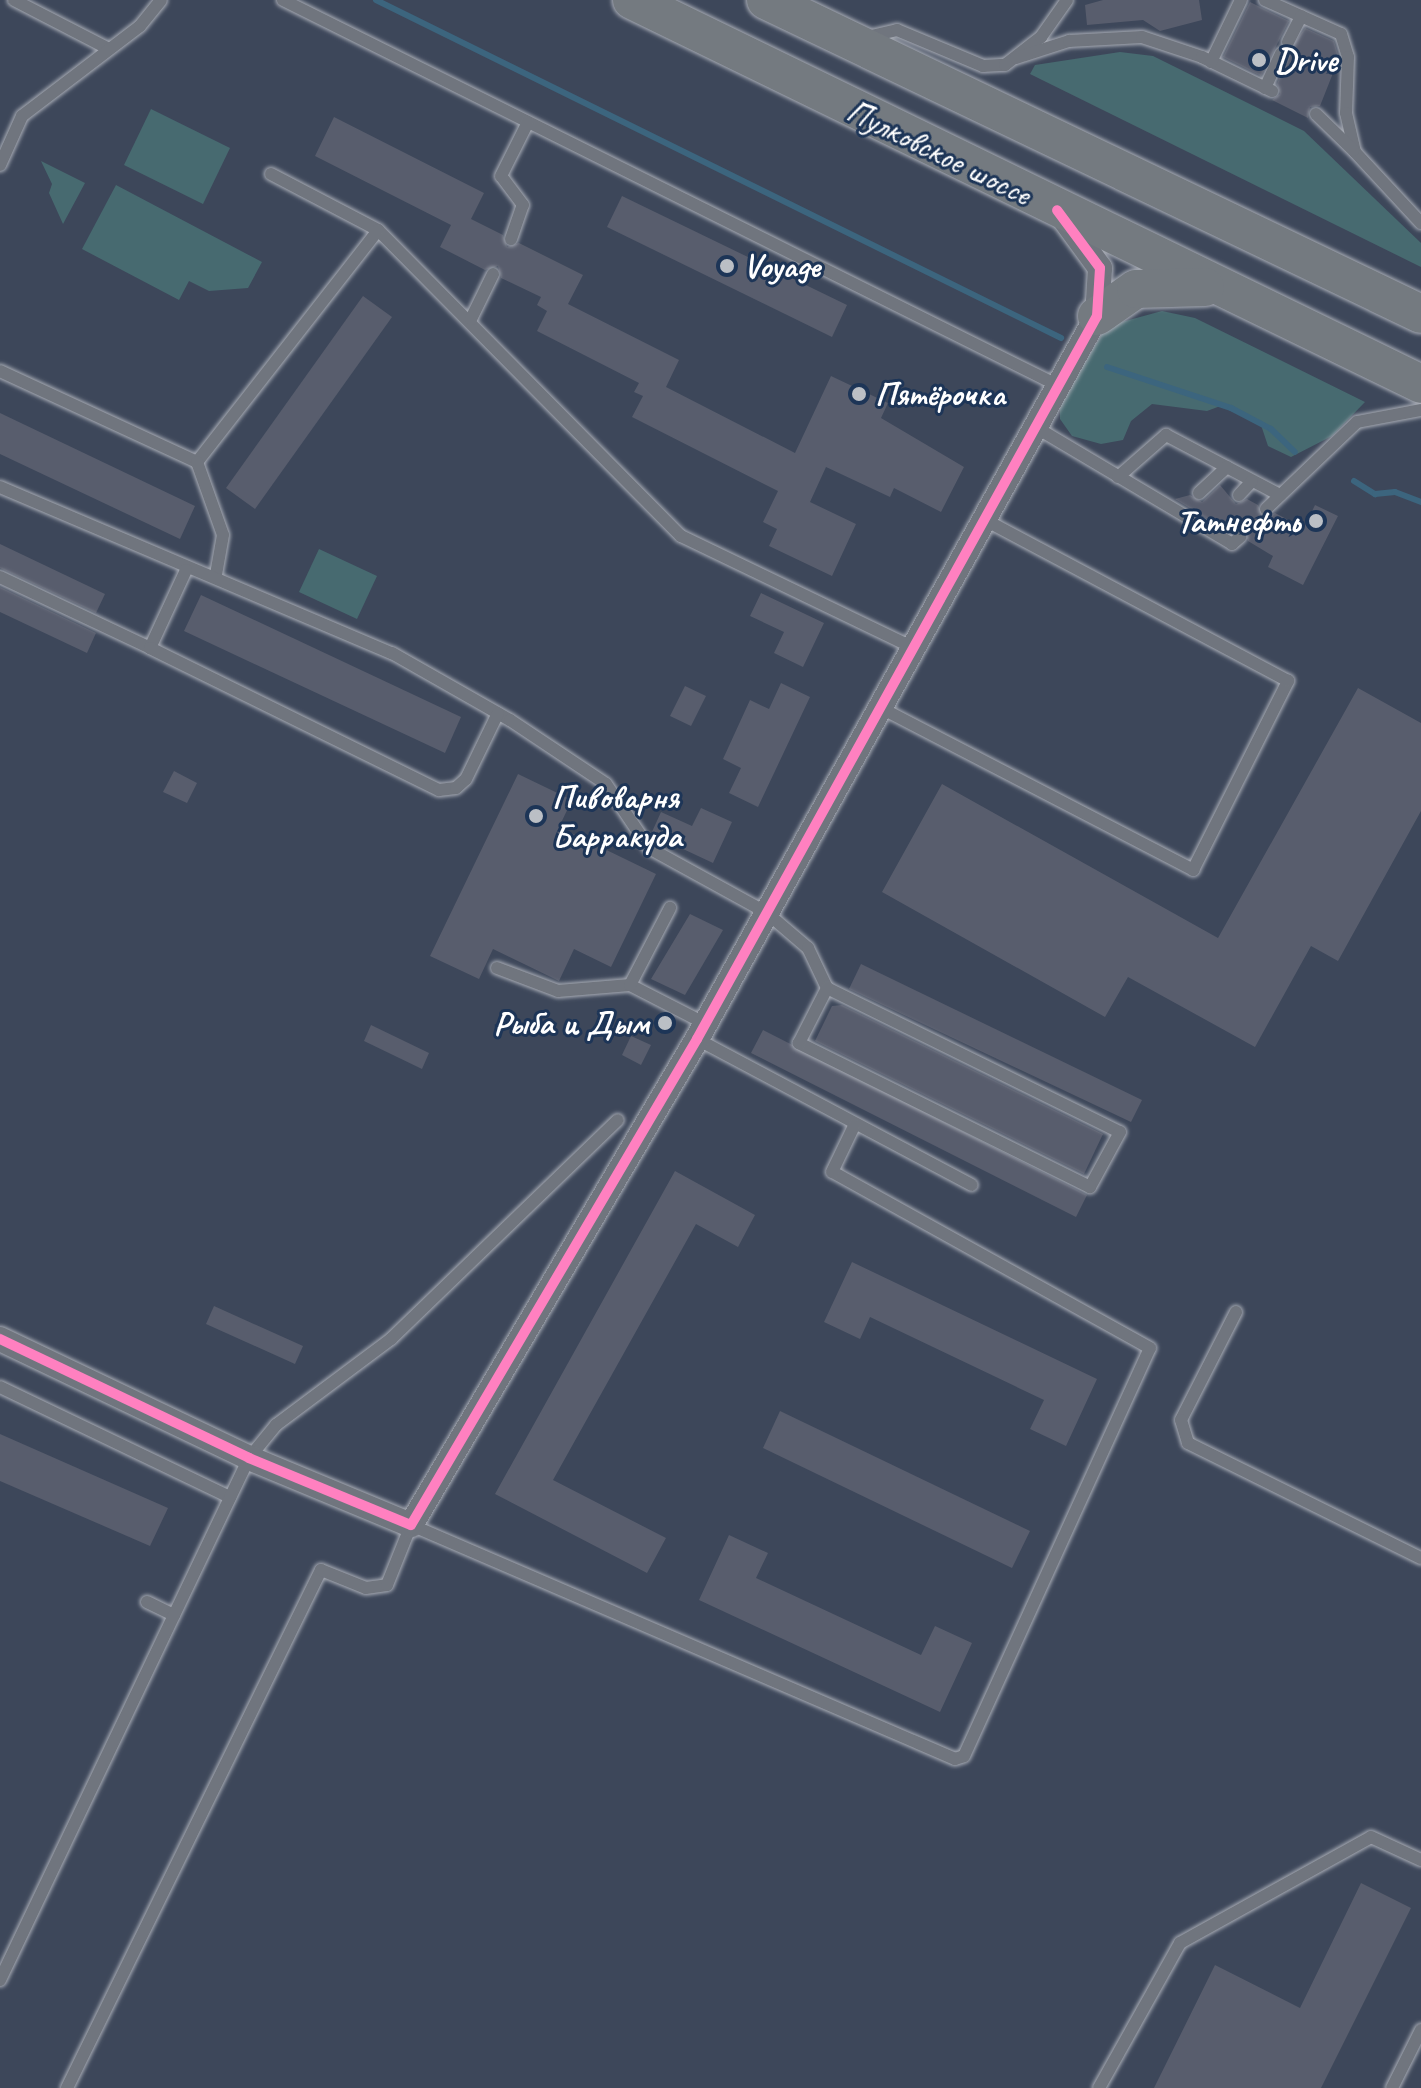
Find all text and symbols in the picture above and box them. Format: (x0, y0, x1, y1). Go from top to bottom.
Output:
place label: Drive (1275, 40, 1337, 80)
marker: Drive (1250, 51, 1268, 69)
street label: Пулковское шоссе (839, 89, 1039, 215)
place label: Voyage (743, 246, 820, 286)
marker: Voyage (718, 257, 736, 275)
place label: Пятёрочка (875, 374, 1005, 414)
marker: Пятёрочка (850, 385, 868, 403)
place label: Татнефть (1177, 501, 1300, 541)
marker: Татнефть (1307, 512, 1325, 530)
place label: Пивоварня Барракуда (552, 776, 681, 856)
marker: Пивоварня Барракуда (527, 807, 545, 825)
place label: Рыба и Дым (497, 1003, 649, 1043)
marker: Рыба и Дым (656, 1014, 674, 1032)

